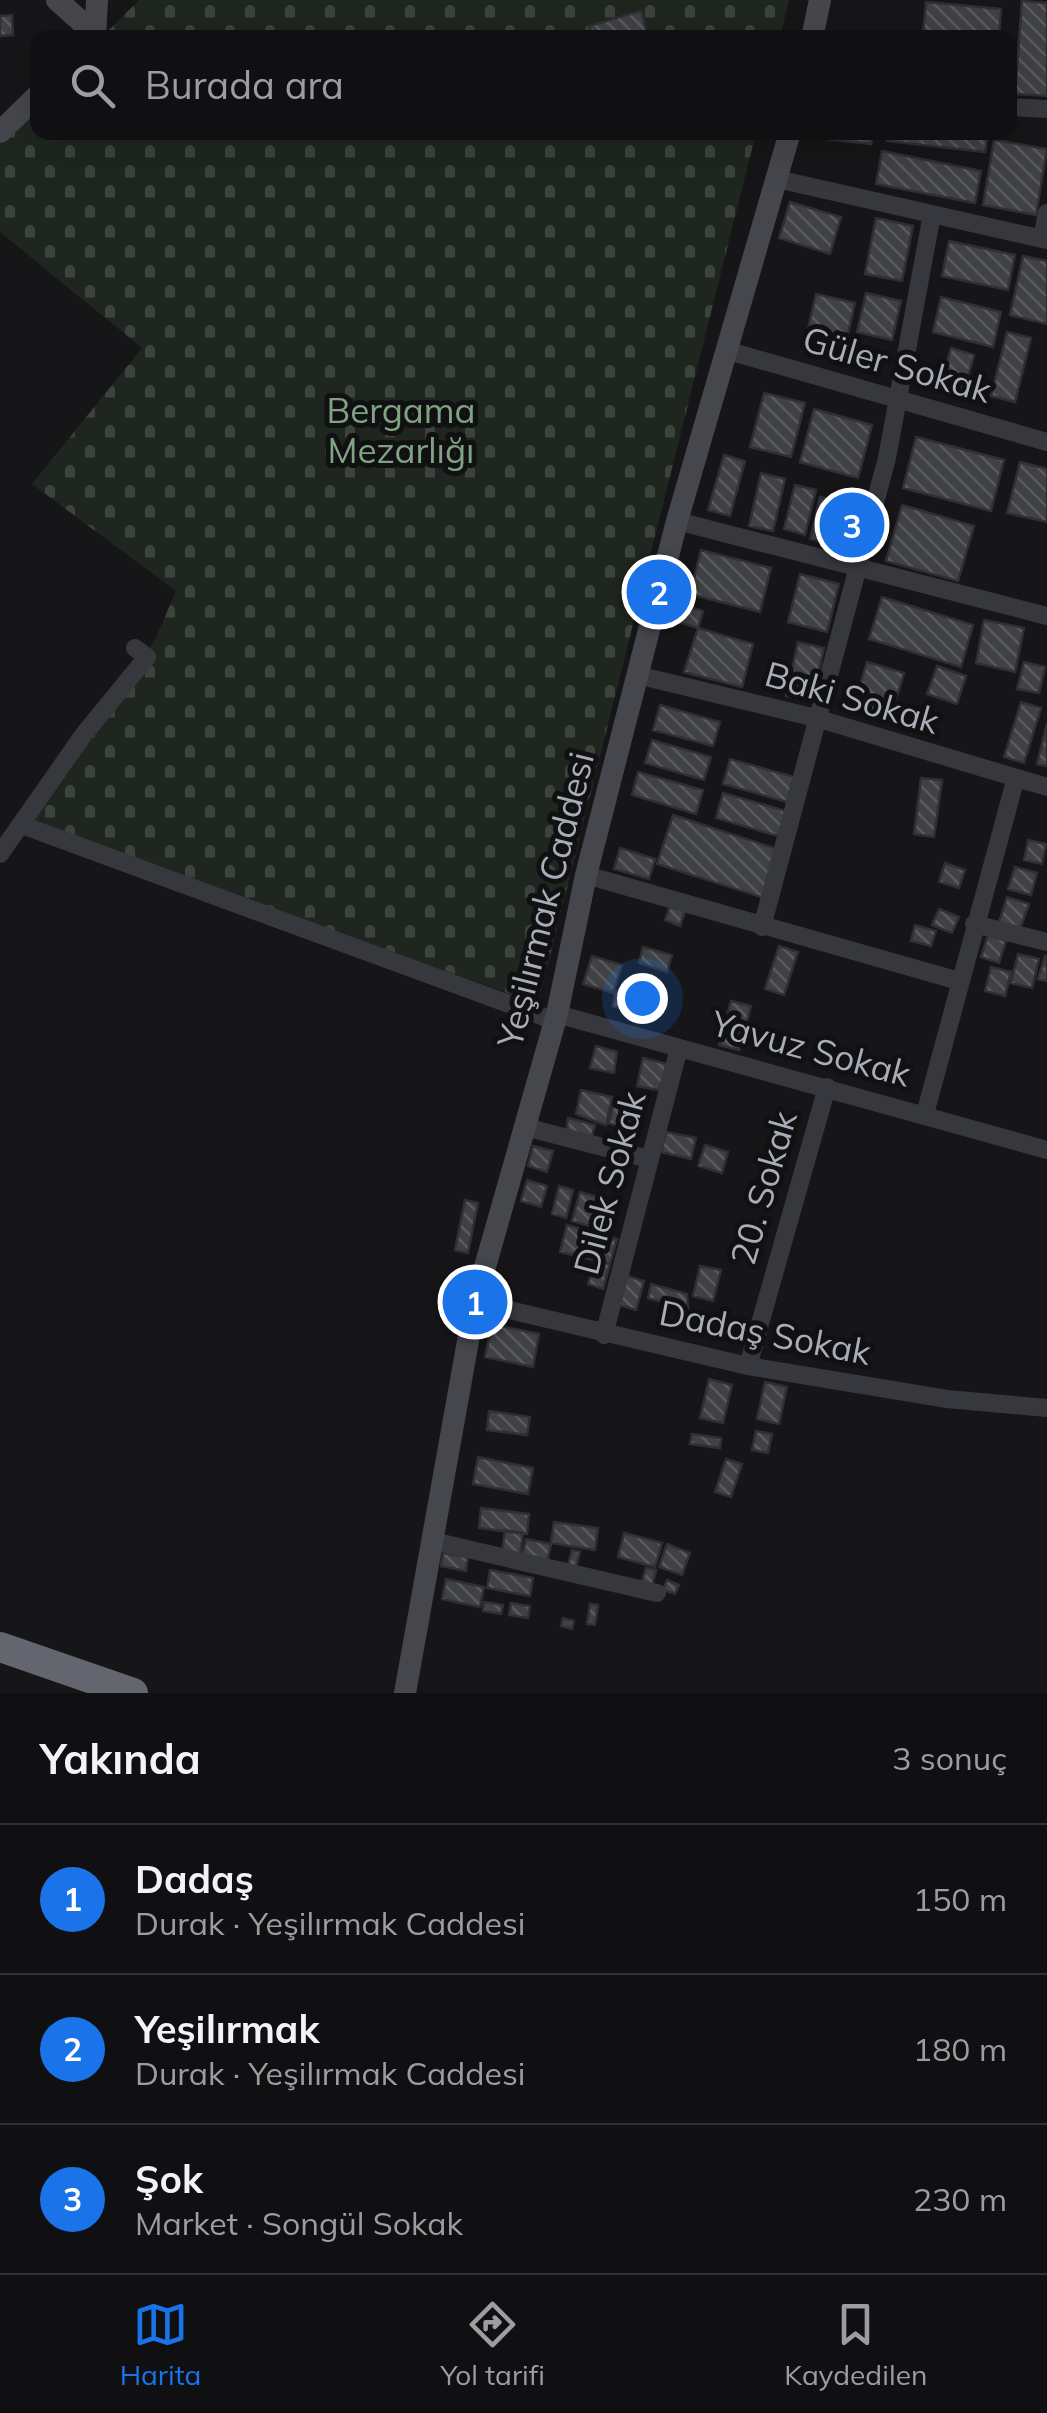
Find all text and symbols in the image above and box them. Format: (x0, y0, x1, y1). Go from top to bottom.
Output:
search box (30, 30, 1017, 140)
icon: search (65, 58, 120, 113)
text: Burada ara (145, 61, 344, 109)
street label: Güler Sokak (798, 316, 997, 412)
park label: Bergama Mezarlığı (326, 388, 476, 472)
pin: 3 (820, 488, 884, 562)
pin: 2 (626, 554, 692, 630)
street label: Baki Sokak (760, 651, 945, 743)
street label: Yeşilırmak Caddesi (487, 748, 603, 1053)
your location (617, 973, 668, 1024)
street label: Yavuz Sokak (706, 1000, 916, 1096)
street label: Dilek Sokak (563, 1085, 655, 1279)
street label: 20. Sokak (720, 1105, 806, 1270)
pin: 1 (442, 1264, 508, 1340)
street label: Dadaş Sokak (656, 1290, 876, 1374)
text: Yakında (40, 1732, 201, 1785)
text: 3 sonuç (892, 1738, 1007, 1778)
text: Dadaş (135, 1855, 254, 1903)
text: 1 (63, 1879, 82, 1919)
text: 150 m (913, 1879, 1007, 1919)
text: Durak · Yeşilırmak Caddesi (135, 1903, 525, 1943)
text: Yeşilırmak (135, 2005, 319, 2053)
text: 2 (63, 2029, 82, 2069)
text: 180 m (913, 2029, 1007, 2069)
text: Durak · Yeşilırmak Caddesi (135, 2053, 525, 2093)
text: Şok (135, 2155, 203, 2203)
text: 3 (63, 2179, 82, 2219)
text: 230 m (913, 2179, 1007, 2219)
text: Market · Songül Sokak (135, 2203, 463, 2243)
tab: Harita (120, 2297, 201, 2392)
tab: Yol tarifi (441, 2297, 545, 2392)
tab: Kaydedilen (784, 2297, 927, 2392)

